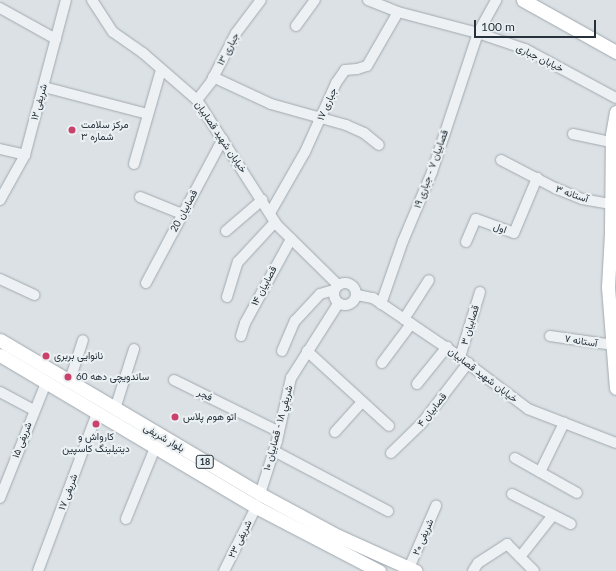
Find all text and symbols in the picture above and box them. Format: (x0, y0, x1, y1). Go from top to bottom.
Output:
scale bar (476, 12, 598, 38)
text: 100 m (481, 19, 515, 34)
street label: جباری ۱۳ (214, 31, 242, 67)
street label: خیابان جباری (514, 41, 566, 75)
street label: شریفی ۱۲ (28, 83, 50, 121)
street label: جباری ۱۷ (314, 86, 340, 122)
street label: خیابان شهید قصابیان (193, 99, 249, 175)
place label: مرکز سلامت شماره ۳ (81, 118, 129, 142)
marker: مرکز سلامت شماره ۳ (66, 124, 78, 136)
street label: قصابيان ۷ - جباری ۱۹ (411, 128, 451, 210)
street label: آستانه ۳ (554, 183, 590, 205)
street label: قصابیان 20 (168, 188, 200, 234)
street label: اول (492, 220, 508, 236)
street label: قصابیان ۱۴ (249, 264, 279, 308)
street label: قصابیان ۳ (458, 304, 482, 346)
street label: آستانه ۷ (564, 332, 598, 350)
street label: خیابان شهید قصابیان (446, 345, 520, 405)
place label: نانوایی بربری (54, 350, 103, 362)
marker: نانوایی بربری (41, 351, 51, 361)
place label: ساندویچی دهه 60 (76, 371, 149, 383)
marker: ساندویچی دهه 60 (63, 372, 73, 382)
street label: شريفي ۱۸ - قصابیان ۱۰ (261, 384, 295, 472)
street label: فجر (195, 386, 215, 404)
street label: قصابیان ۴ (415, 391, 449, 429)
place label: اتو هوم پلاس (183, 411, 236, 423)
marker: اتو هوم پلاس (170, 412, 180, 422)
marker: کارواش و دیتیلینگ کاسپین (91, 419, 101, 429)
street label: شریفی ۱۵ (10, 420, 34, 460)
street label: بلوار شریفی (141, 422, 187, 454)
place label: کارواش و دیتیلینگ کاسپین (62, 430, 130, 454)
road number: 18 (195, 455, 215, 469)
street label: شریفی ۱۷ (56, 472, 80, 512)
street label: شریفی ۲۰ (410, 517, 436, 557)
street label: شریفی ۲۳ (226, 518, 254, 560)

